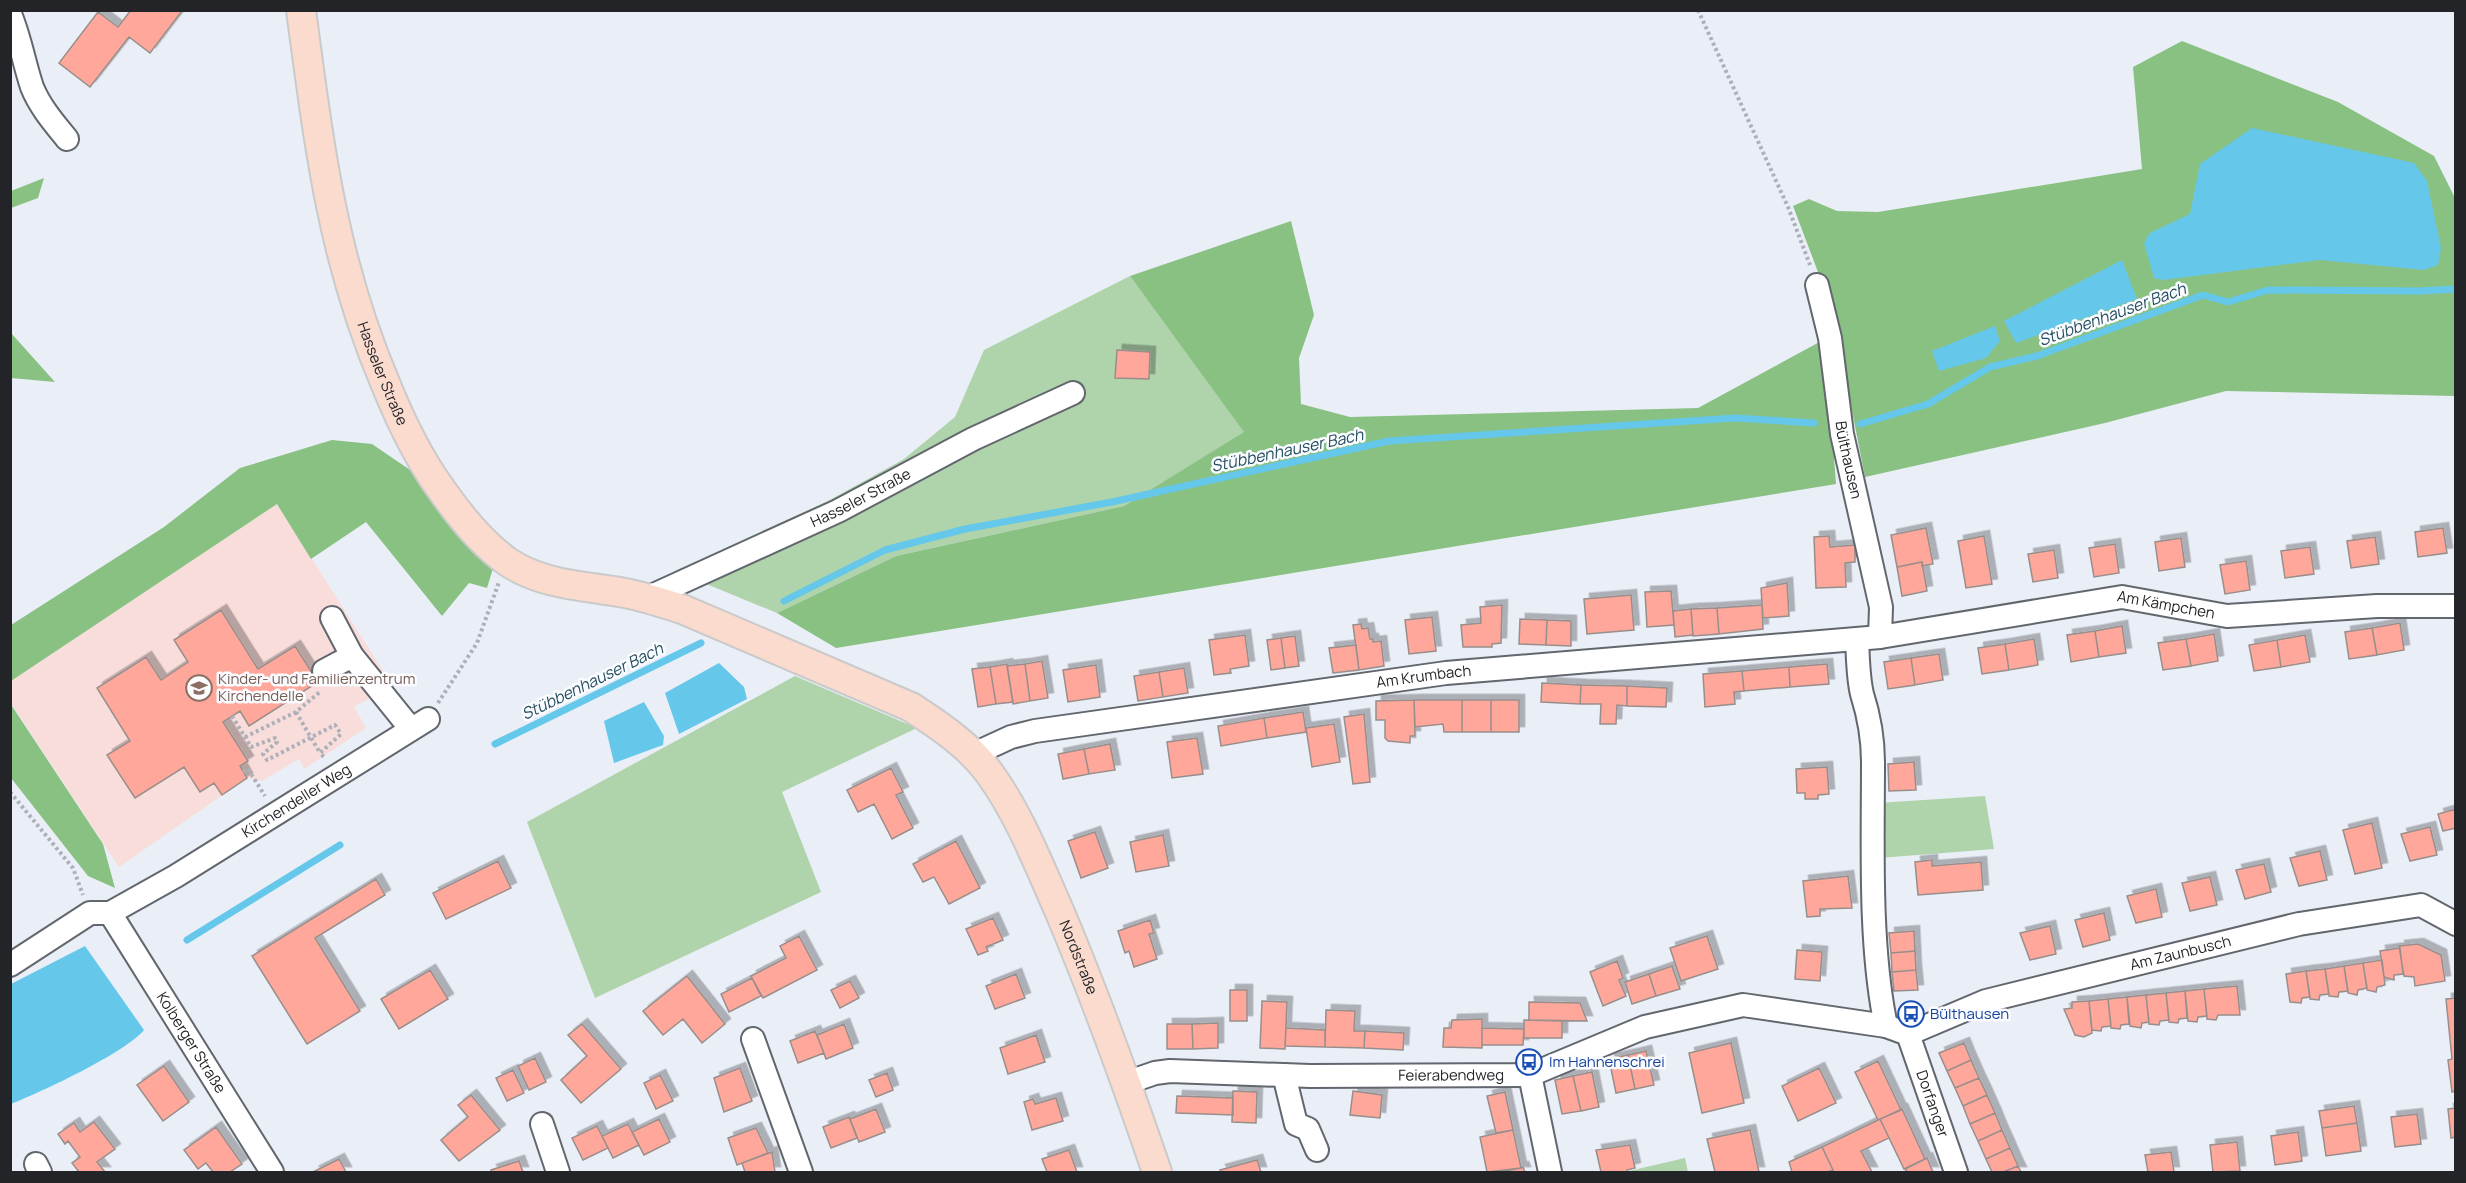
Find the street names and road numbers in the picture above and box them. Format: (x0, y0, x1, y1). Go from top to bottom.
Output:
street label: Hasseler Straße (353, 319, 413, 429)
street label: Bülthausen (1830, 420, 1867, 501)
street label: Hasseler Straße (807, 463, 915, 532)
street label: Am Kämpchen (2116, 585, 2217, 624)
street label: Am Krumbach (1375, 660, 1472, 693)
street label: Kirchendeller Weg (238, 759, 355, 843)
street label: Nordstraße (1054, 917, 1103, 998)
street label: Am Zaunbusch (2128, 930, 2233, 975)
street label: Kolberger Straße (152, 988, 231, 1097)
street label: Feierabendweg (1398, 1064, 1504, 1086)
street label: Dorfanger (1911, 1067, 1954, 1141)

